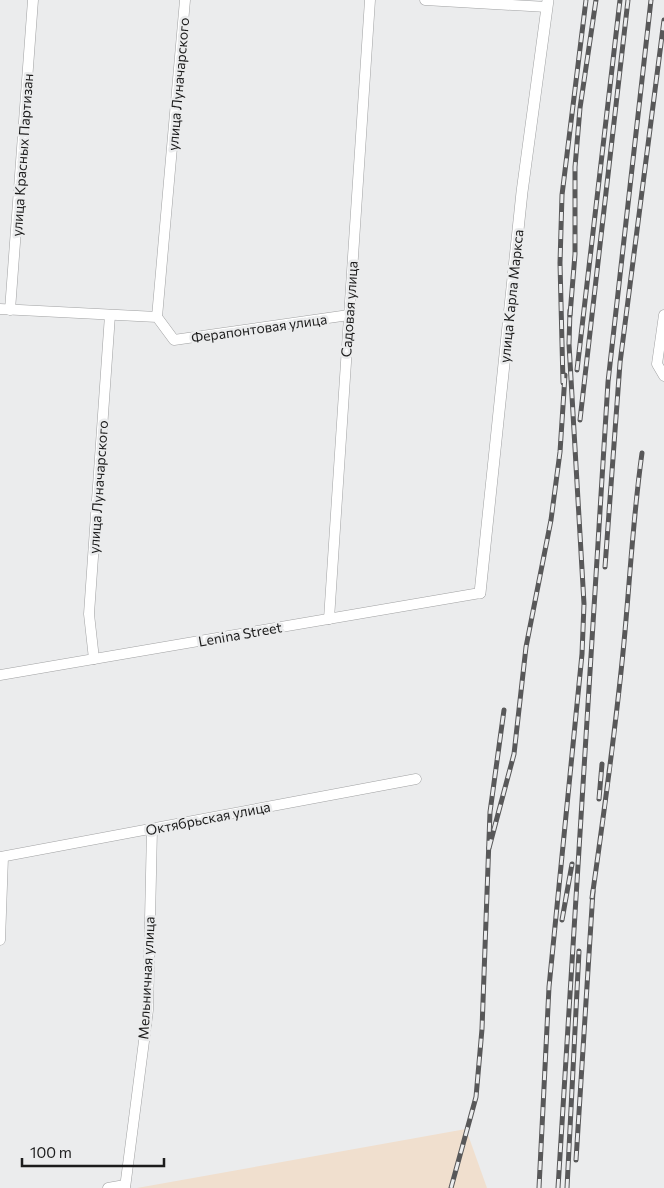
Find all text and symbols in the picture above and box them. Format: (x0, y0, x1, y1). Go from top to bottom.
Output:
street label: улица Луначарского (164, 17, 192, 151)
street label: улица Красных Партизан (8, 73, 36, 237)
street label: улица Карла Маркса (496, 229, 526, 363)
street label: Садовая улица (337, 260, 361, 358)
street label: Ферапонтовая улица (190, 310, 328, 346)
street label: улица Луначарского (85, 420, 111, 554)
street label: Lenina Street (197, 618, 283, 650)
street label: Октябрьская улица (144, 798, 272, 838)
street label: Мельничная улица (134, 916, 158, 1040)
scale bar (22, 1136, 165, 1168)
text: 100 m (30, 1143, 72, 1161)

